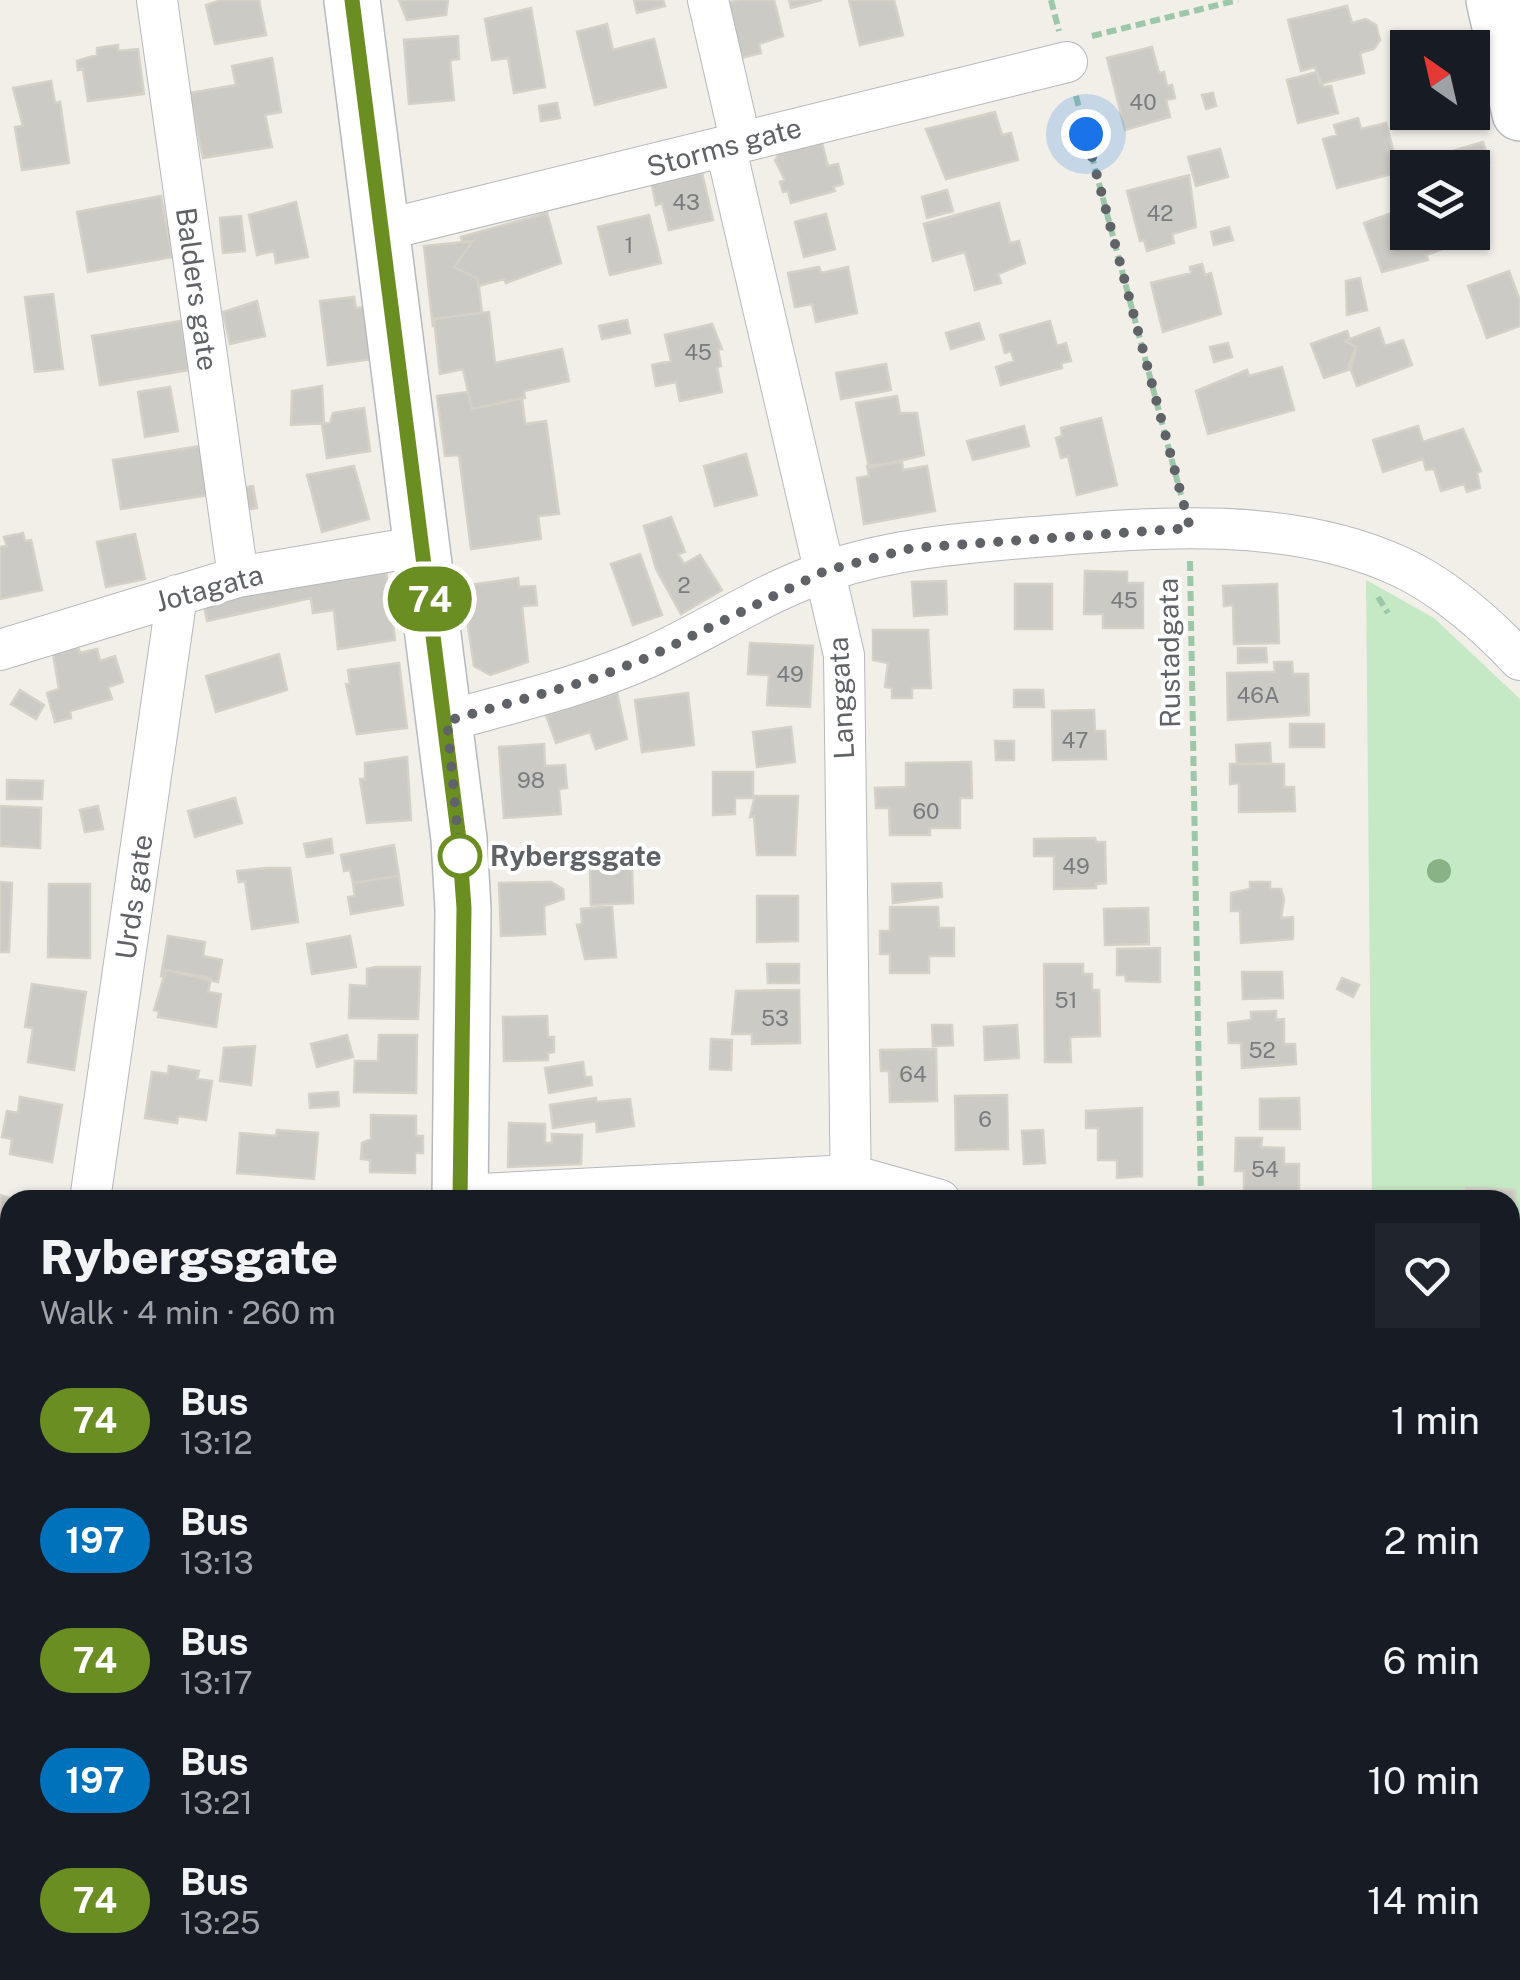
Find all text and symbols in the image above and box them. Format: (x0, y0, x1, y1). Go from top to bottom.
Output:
north arrow (1390, 30, 1490, 130)
map controls (1390, 30, 1490, 250)
house number: 40 (1129, 89, 1157, 115)
your location (1061, 109, 1111, 159)
street label: Storms gate (643, 110, 805, 183)
button: layers (1390, 150, 1490, 250)
house number: 43 (672, 189, 700, 215)
house number: 42 (1147, 200, 1173, 226)
street label: Balders gate (170, 205, 225, 373)
house number: 1 (625, 232, 633, 258)
house number: 45 (684, 339, 712, 365)
street label: Jotagata (151, 557, 267, 618)
line badge: 74 (385, 566, 475, 632)
house number: 2 (677, 572, 691, 598)
street label: Rustadgata (1151, 578, 1186, 728)
text: 74 (408, 579, 452, 620)
house number: 45 (1110, 587, 1138, 613)
street label: Langgata (821, 636, 860, 760)
house number: 49 (776, 661, 804, 687)
house number: 46A (1236, 682, 1280, 708)
house number: 47 (1061, 727, 1089, 753)
house number: 98 (517, 767, 545, 793)
house number: 60 (912, 798, 940, 824)
street label: Urds gate (108, 832, 159, 962)
marker: Rybergsgate (439, 835, 481, 877)
place label: Rybergsgate (490, 839, 662, 872)
house number: 49 (1062, 853, 1090, 879)
house number: 51 (1054, 987, 1078, 1013)
house number: 53 (761, 1005, 789, 1031)
house number: 52 (1248, 1037, 1276, 1063)
house number: 64 (899, 1061, 927, 1087)
house number: 6 (978, 1106, 992, 1132)
house number: 54 (1251, 1156, 1279, 1182)
button: heart (1375, 1223, 1480, 1328)
text: Rybergsgate (40, 1228, 338, 1285)
text: Walk · 4 min · 260 m (40, 1294, 336, 1331)
text: Bus (180, 1379, 249, 1424)
text: 1 min (1391, 1398, 1480, 1443)
text: 74 (73, 1400, 117, 1441)
text: 13:12 (180, 1424, 253, 1461)
text: Bus (180, 1499, 249, 1544)
text: 2 min (1384, 1518, 1480, 1563)
text: 197 (65, 1520, 125, 1561)
text: 13:13 (180, 1544, 254, 1581)
text: Bus (180, 1619, 249, 1664)
text: 6 min (1383, 1638, 1480, 1683)
text: 74 (73, 1640, 117, 1681)
text: 13:17 (180, 1664, 253, 1701)
text: Bus (180, 1739, 249, 1784)
text: 10 min (1368, 1758, 1480, 1803)
text: 197 (65, 1760, 125, 1801)
text: 13:21 (180, 1784, 253, 1821)
text: Bus (180, 1859, 249, 1904)
text: 14 min (1367, 1878, 1480, 1923)
text: 74 (73, 1880, 117, 1921)
text: 13:25 (180, 1904, 261, 1941)

